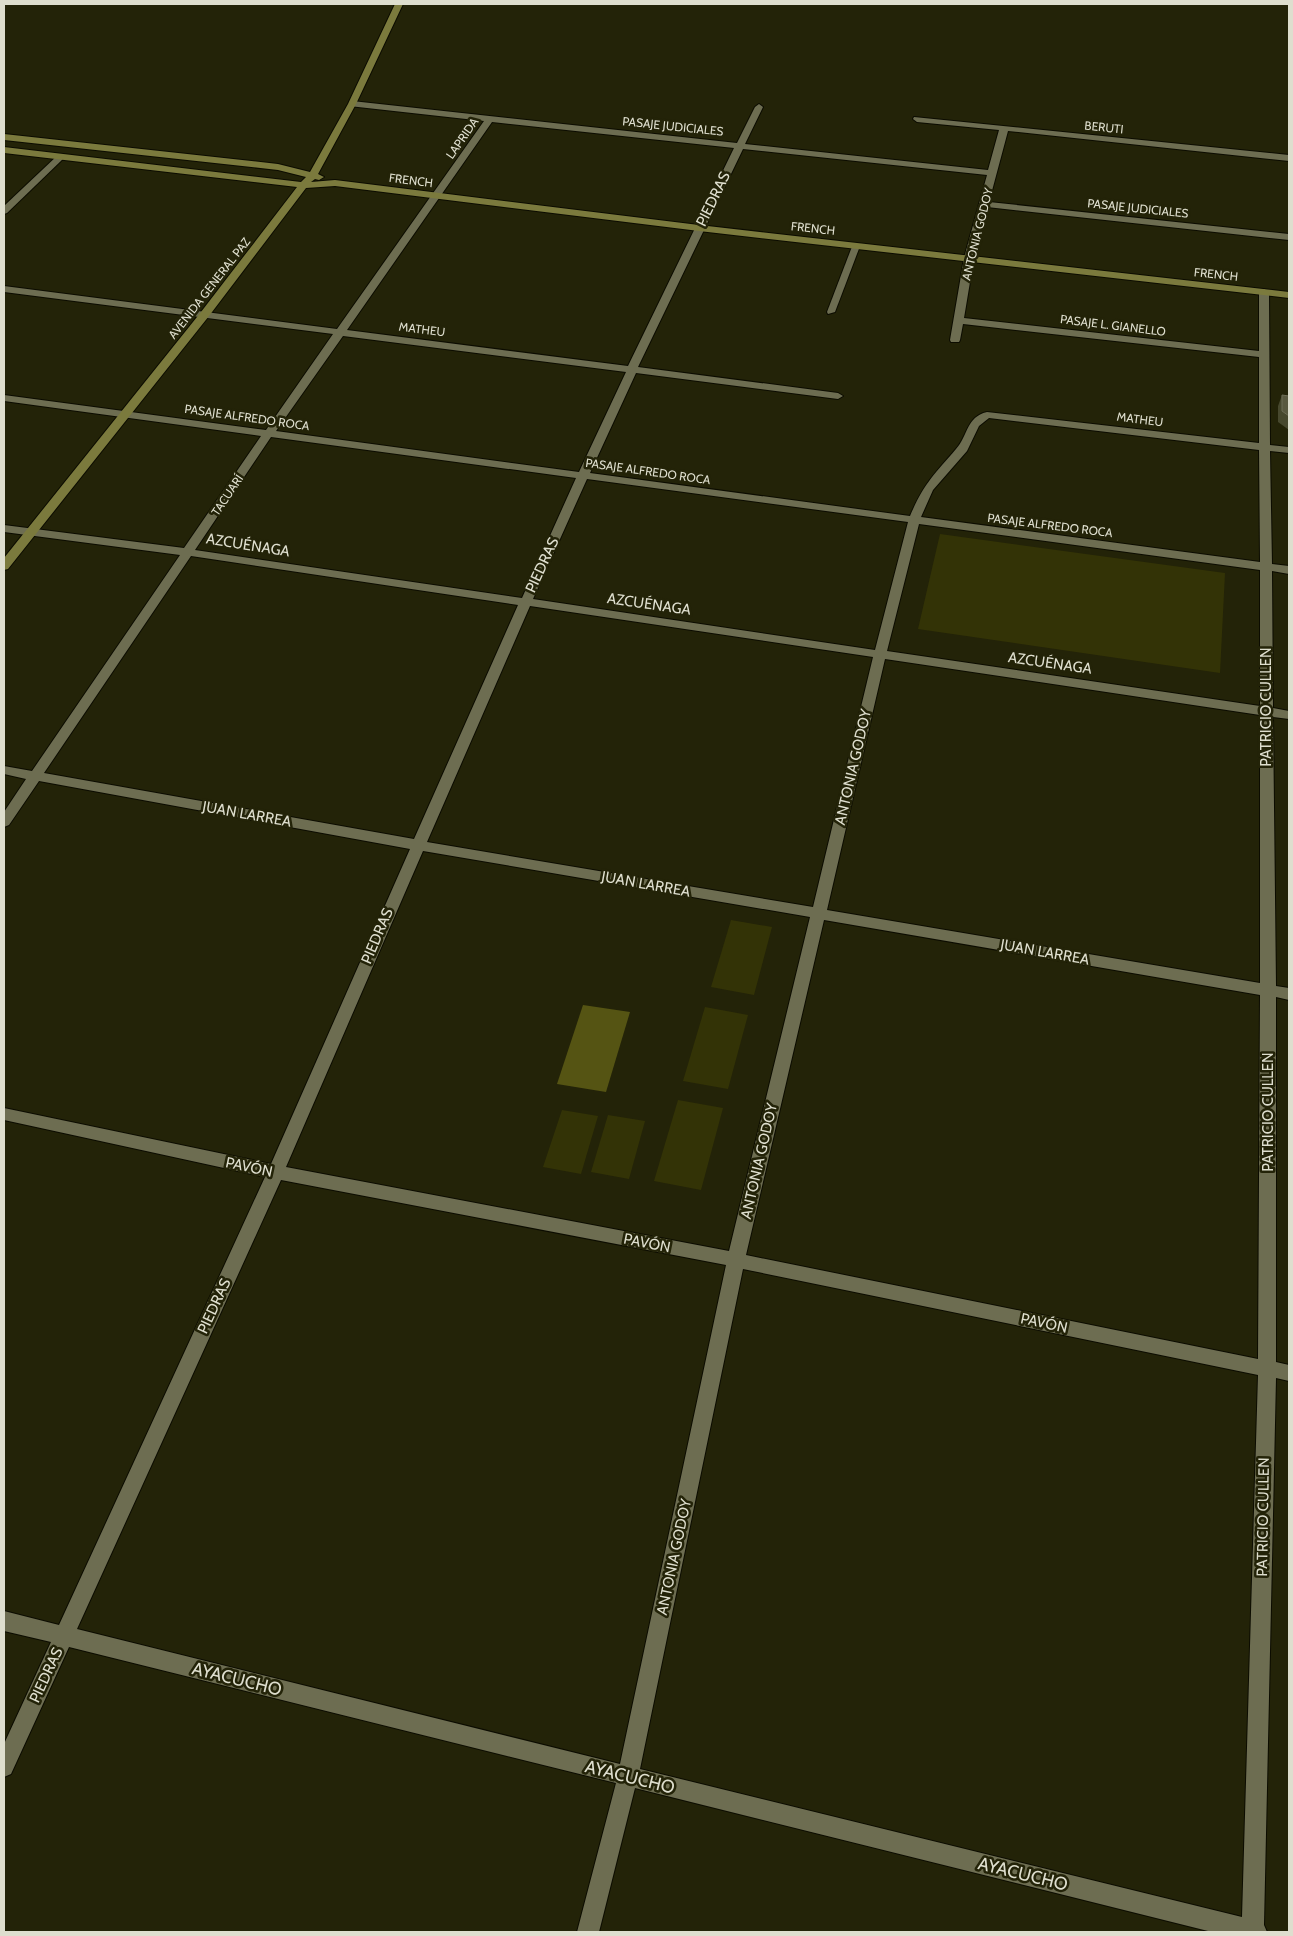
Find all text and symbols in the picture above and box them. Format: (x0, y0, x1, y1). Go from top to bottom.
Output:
street label: PASAJE JUDICIALES (622, 113, 724, 139)
street label: LAPRIDA (443, 114, 482, 161)
street label: BERUTI (1084, 117, 1124, 137)
street label: PIEDRAS (692, 168, 734, 229)
street label: FRENCH (388, 170, 434, 190)
street label: ANTONIA GODOY (958, 186, 996, 282)
street label: PASAJE JUDICIALES (1087, 195, 1189, 221)
street label: FRENCH (790, 218, 836, 238)
street label: AVENIDA GENERAL PAZ (165, 234, 253, 342)
street label: FRENCH (1193, 264, 1239, 284)
street label: PASAJE L. GIANELLO (1059, 311, 1167, 339)
street label: MATHEU (398, 319, 446, 339)
street label: PASAJE ALFREDO ROCA (184, 401, 311, 433)
street label: MATHEU (1116, 409, 1164, 429)
street label: PASAJE ALFREDO ROCA (585, 455, 712, 487)
street label: TACUARÍ (208, 471, 246, 519)
street label: PASAJE ALFREDO ROCA (987, 510, 1114, 540)
street label: AZCUÉNAGA (205, 529, 292, 561)
street label: PIEDRAS (521, 534, 563, 595)
street label: AZCUÉNAGA (606, 588, 693, 619)
street label: AZCUÉNAGA (1007, 647, 1094, 678)
street label: PATRICIO CULLEN (1257, 647, 1275, 767)
street label: ANTONIA GODOY (831, 707, 875, 827)
street label: JUAN LARREA (200, 797, 294, 831)
street label: JUAN LARREA (599, 867, 693, 901)
street label: PIEDRAS (357, 905, 397, 967)
street label: JUAN LARREA (998, 935, 1092, 969)
street label: PATRICIO CULLEN (1259, 1052, 1277, 1172)
street label: ANTONIA GODOY (737, 1101, 781, 1221)
street label: PAVÓN (224, 1152, 274, 1181)
street label: PAVÓN (622, 1229, 672, 1256)
street label: PIEDRAS (193, 1275, 235, 1336)
street label: PAVÓN (1019, 1308, 1069, 1337)
street label: PATRICIO CULLEN (1253, 1457, 1273, 1577)
street label: ANTONIA GODOY (653, 1497, 695, 1617)
street label: PIEDRAS (25, 1644, 67, 1705)
street label: AYACUCHO (190, 1657, 284, 1701)
street label: AYACUCHO (583, 1755, 677, 1799)
street label: AYACUCHO (976, 1852, 1070, 1896)

